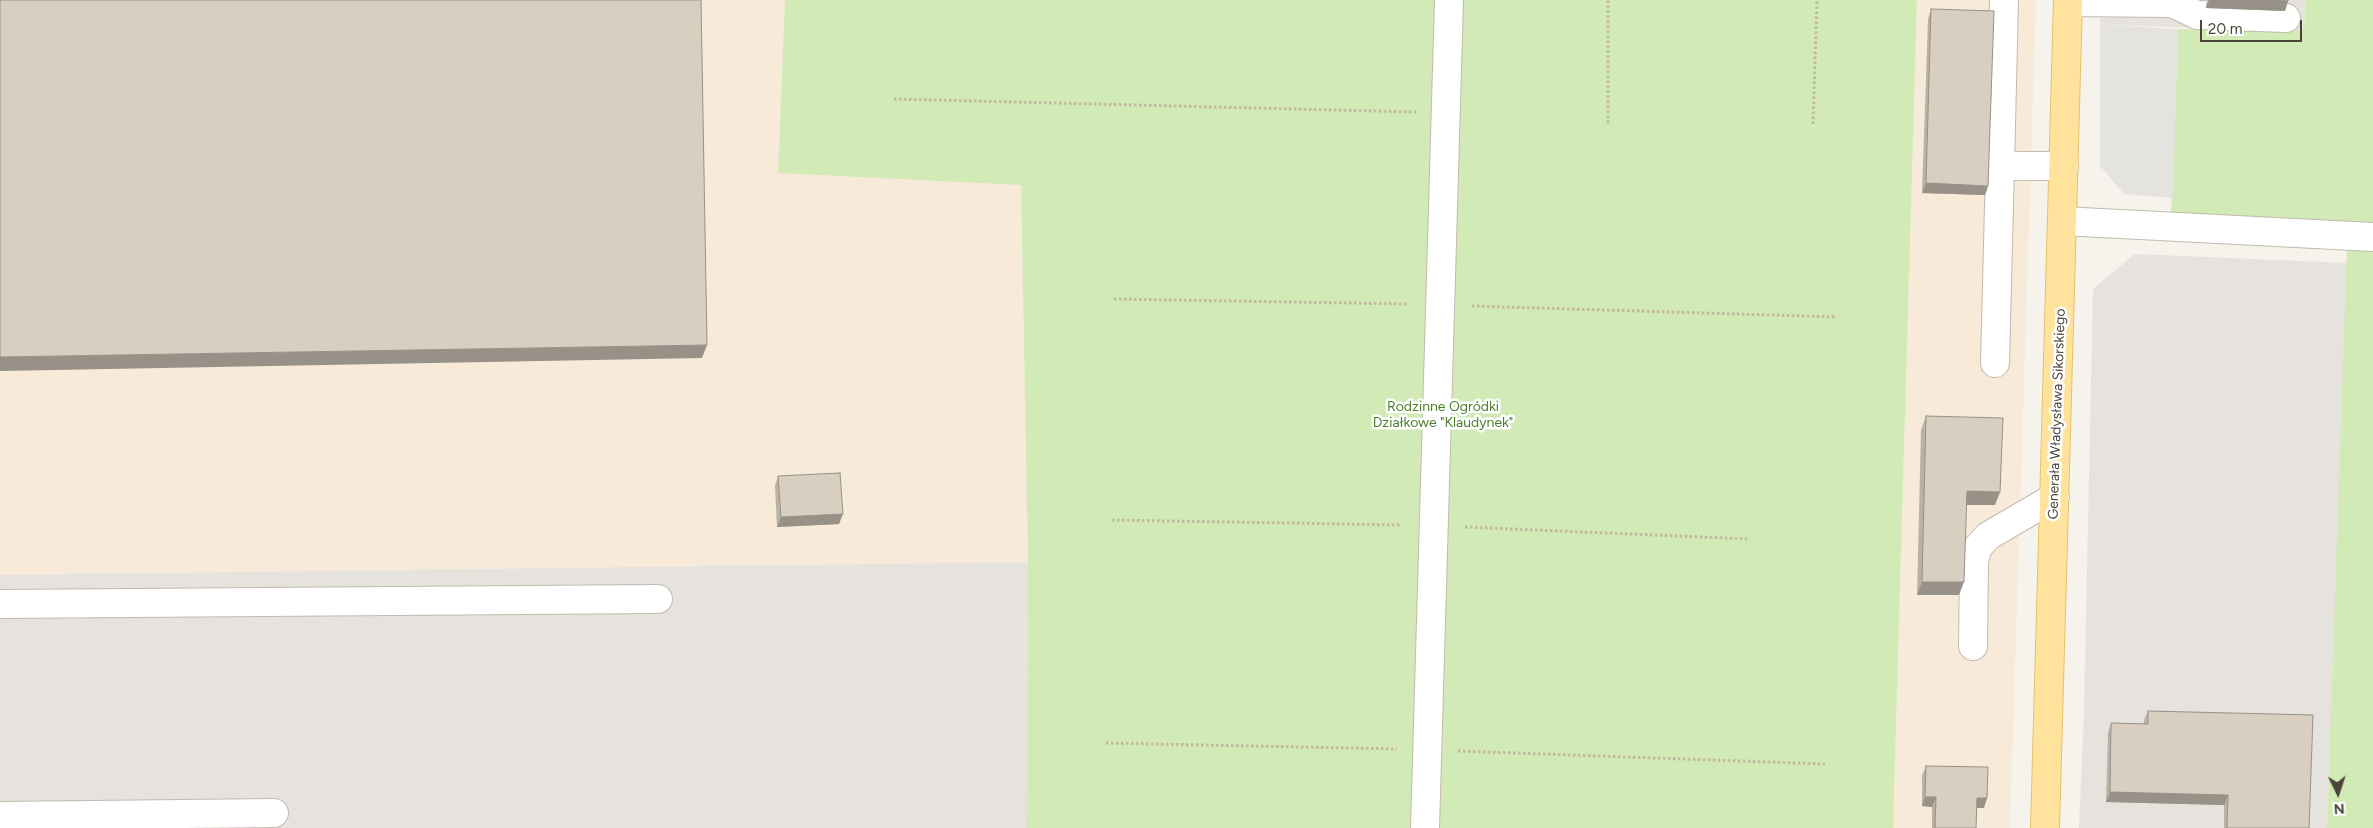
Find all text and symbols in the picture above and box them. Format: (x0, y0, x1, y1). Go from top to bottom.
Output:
scale bar (2203, 10, 2306, 42)
text: 20 m (2208, 20, 2242, 38)
street label: Generała Władysława Sikorskiego (2045, 308, 2069, 520)
park label: Rodzinne Ogródki Działkowe "Klaudynek" (1373, 399, 1513, 432)
north arrow (2313, 768, 2363, 818)
text: N (2333, 800, 2345, 817)

